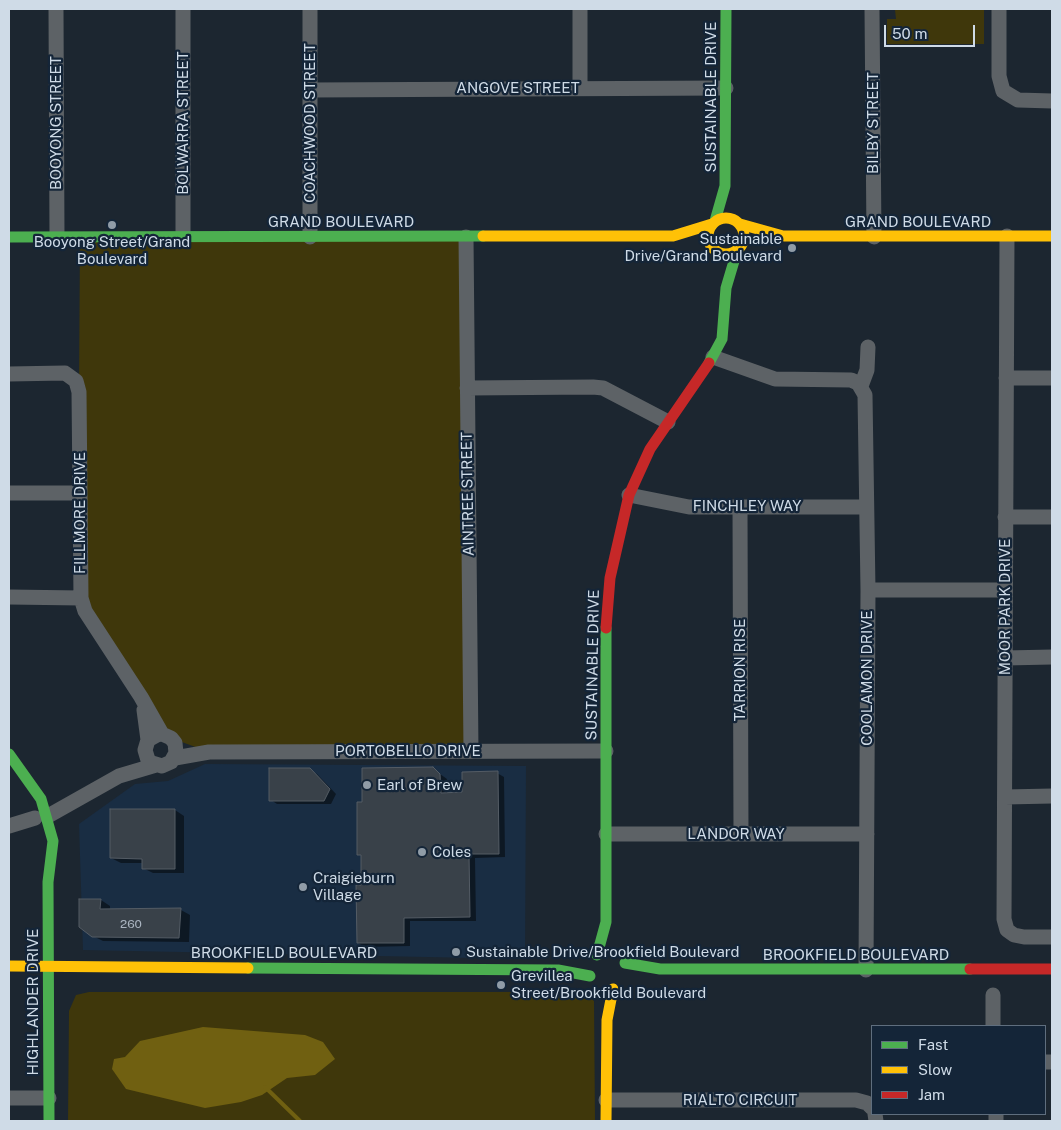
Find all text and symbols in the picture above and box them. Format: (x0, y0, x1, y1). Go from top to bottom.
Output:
scale bar (886, 15, 977, 47)
street label: SUSTAINABLE DRIVE (702, 22, 720, 172)
text: 50 m (892, 25, 927, 42)
street label: COACHWOOD STREET (301, 43, 319, 203)
street label: BOLWARRA STREET (174, 51, 192, 195)
street label: BOOYONG STREET (47, 56, 65, 190)
street label: BILBY STREET (864, 72, 882, 174)
street label: ANGOVE STREET (456, 79, 580, 97)
street label: GRAND BOULEVARD (268, 213, 414, 231)
street label: GRAND BOULEVARD (845, 213, 991, 231)
marker: Booyong Street/Grand Boulevard (106, 219, 118, 231)
place label: Sustainable Drive/Grand Boulevard (624, 230, 782, 265)
place label: Booyong Street/Grand Boulevard (34, 233, 190, 268)
marker: Sustainable Drive/Grand Boulevard (786, 242, 798, 254)
street label: AINTREE STREET (458, 432, 478, 556)
street label: FILLMORE DRIVE (71, 452, 89, 574)
street label: FINCHLEY WAY (693, 497, 801, 515)
street label: MOOR PARK DRIVE (996, 539, 1014, 675)
street label: SUSTAINABLE DRIVE (583, 589, 603, 741)
street label: COOLAMON DRIVE (858, 610, 876, 746)
street label: TARRION RISE (731, 619, 749, 721)
street label: PORTOBELLO DRIVE (335, 742, 481, 760)
place label: Earl of Brew (377, 776, 462, 794)
marker: Earl of Brew (361, 779, 373, 791)
street label: LANDOR WAY (687, 825, 785, 843)
place label: Coles (432, 843, 471, 861)
marker: Coles (416, 846, 428, 858)
place label: Craigieburn Village (313, 869, 395, 904)
marker: Craigieburn Village (297, 881, 309, 893)
house number: 260 (120, 917, 142, 931)
street label: HIGHLANDER DRIVE (24, 929, 42, 1075)
place label: Sustainable Drive/Brookfield Boulevard (466, 943, 740, 961)
street label: BROOKFIELD BOULEVARD (191, 944, 377, 962)
marker: Sustainable Drive/Brookfield Boulevard (450, 946, 462, 958)
street label: BROOKFIELD BOULEVARD (763, 946, 949, 964)
place label: Grevillea Street/Brookfield Boulevard (511, 967, 706, 1002)
marker: Grevillea Street/Brookfield Boulevard (495, 979, 507, 991)
legend (871, 1025, 1046, 1115)
text: Fast (918, 1036, 948, 1053)
text: Slow (918, 1061, 952, 1078)
text: Jam (918, 1086, 945, 1103)
street label: RIALTO CIRCUIT (683, 1091, 797, 1109)

